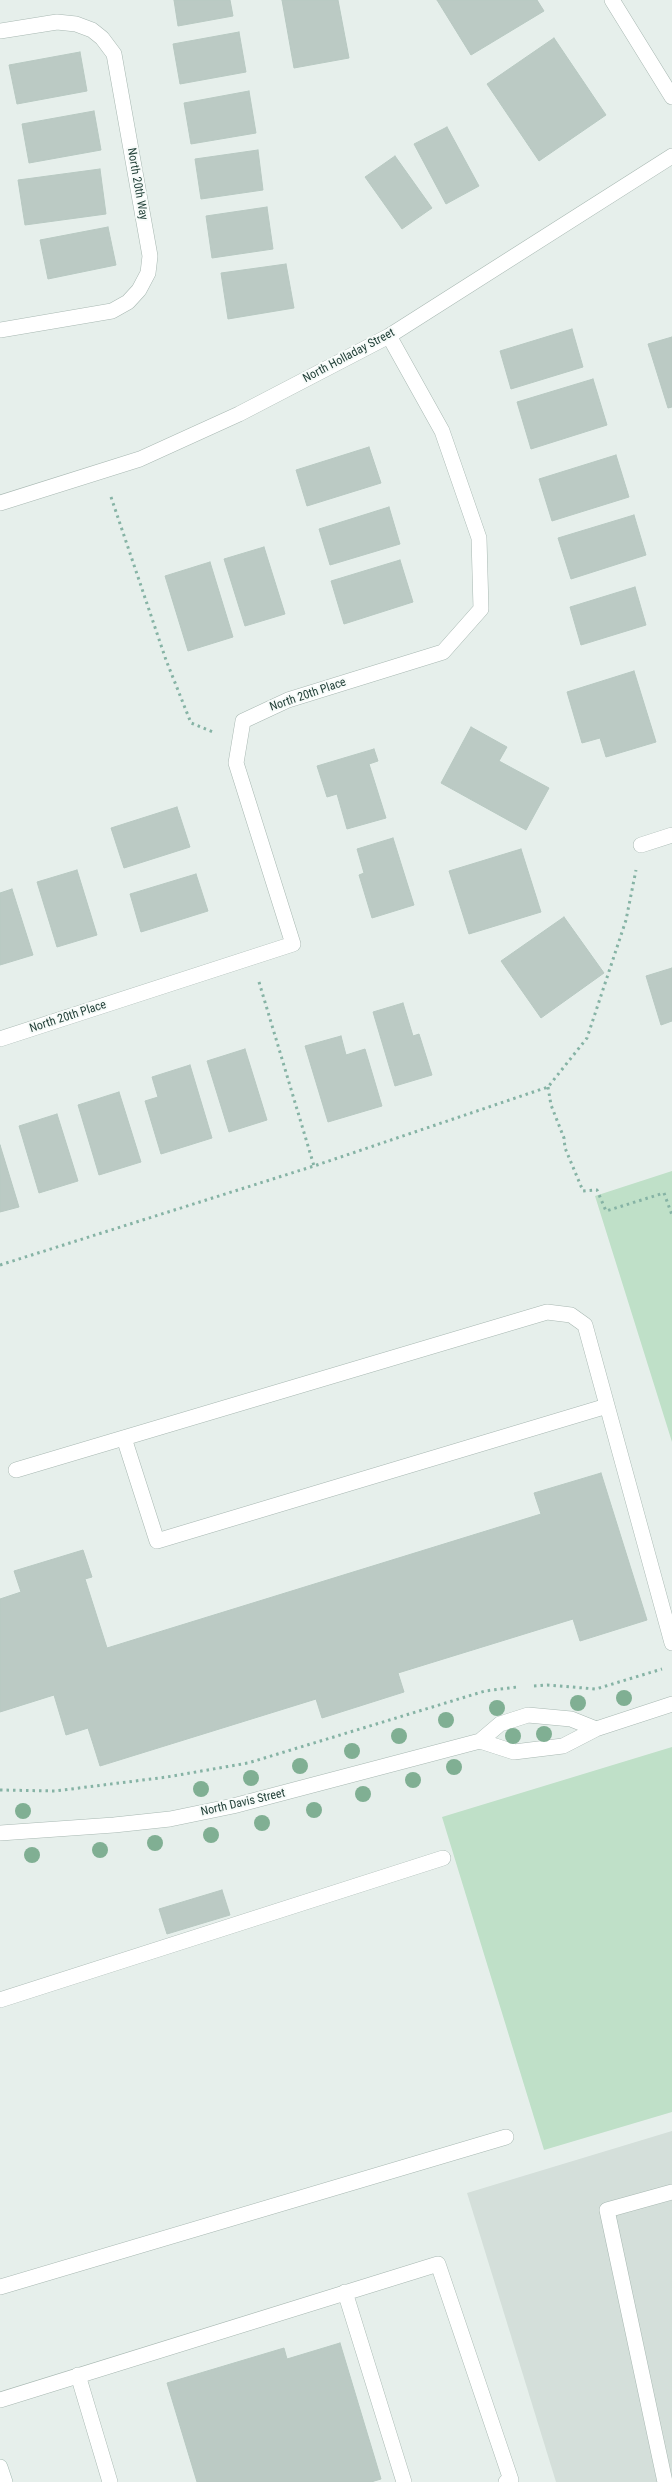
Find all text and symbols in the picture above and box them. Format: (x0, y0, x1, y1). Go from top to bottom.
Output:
street label: North 20th Way (124, 147, 150, 221)
street label: North Holladay Street (301, 326, 397, 386)
street label: North 20th Place (268, 675, 348, 715)
street label: North 20th Place (28, 998, 108, 1036)
street label: North Davis Street (199, 1786, 287, 1820)

